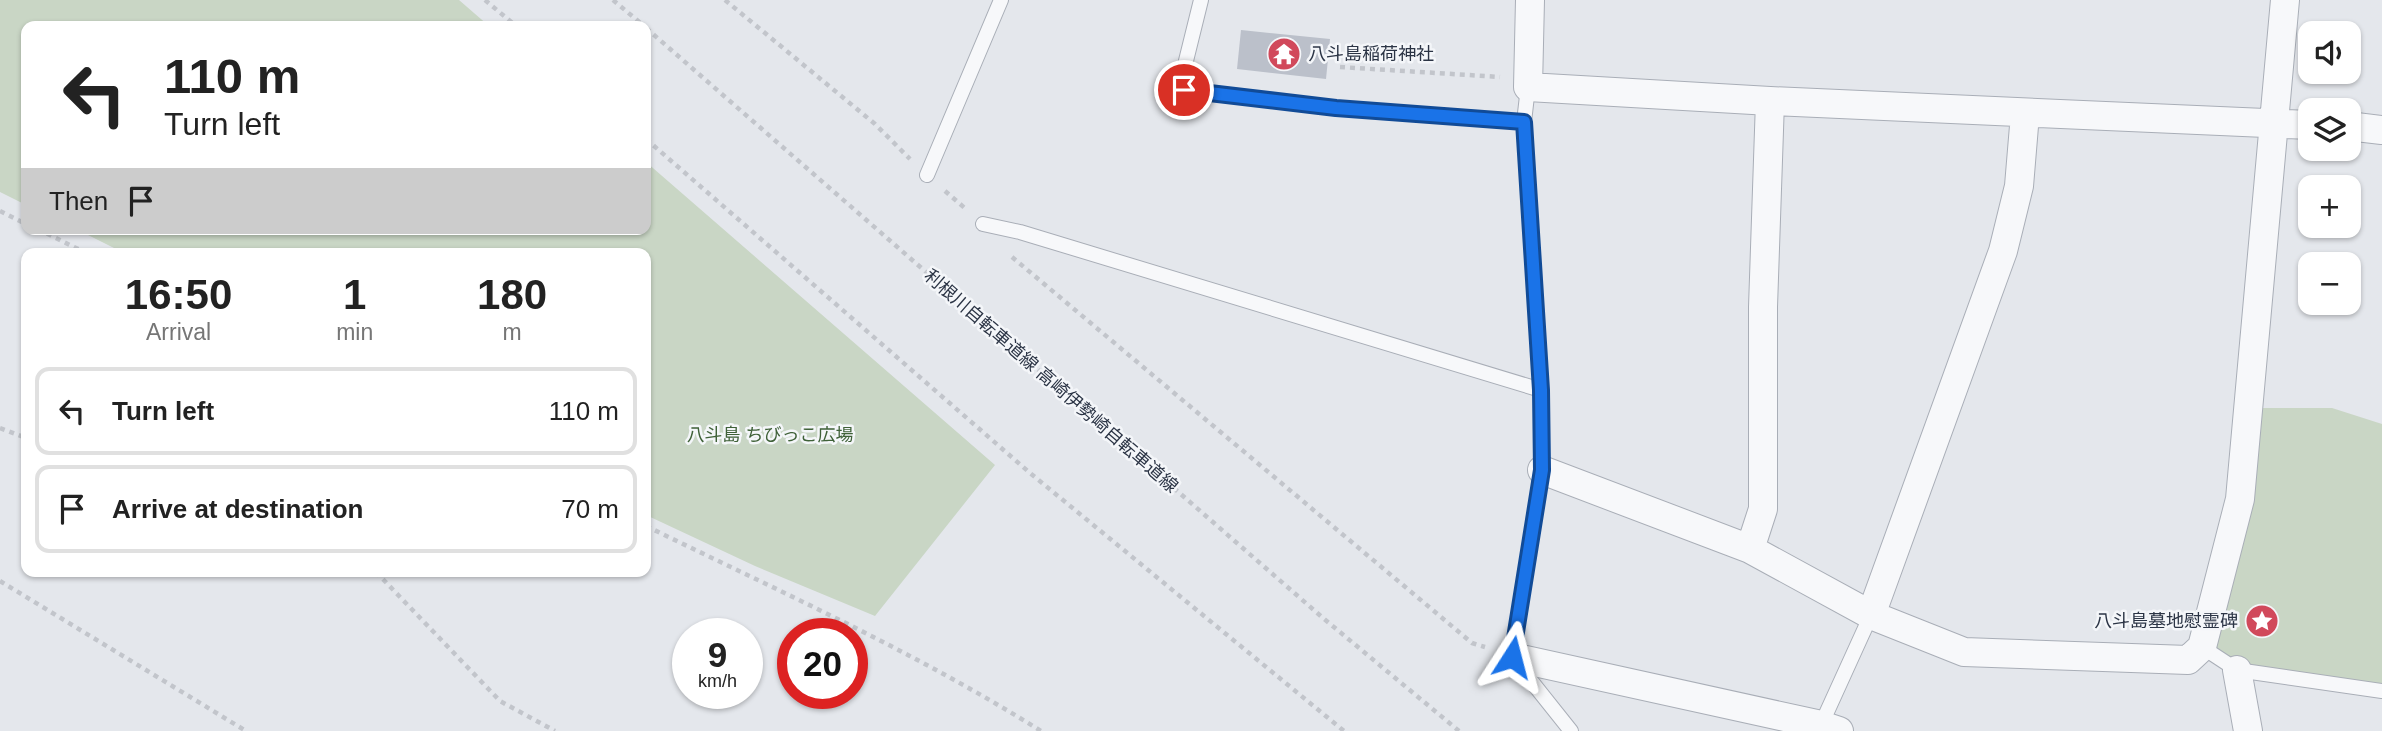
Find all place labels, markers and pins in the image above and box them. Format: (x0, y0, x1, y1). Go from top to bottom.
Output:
temple icon: 八斗島稲荷神社 (1265, 35, 1303, 73)
place label: 八斗島稲荷神社 (1308, 44, 1434, 64)
pin (1154, 60, 1214, 120)
place icon: 八斗島墓地慰霊碑 (2243, 602, 2281, 640)
place label: 八斗島墓地慰霊碑 (2094, 611, 2238, 631)

